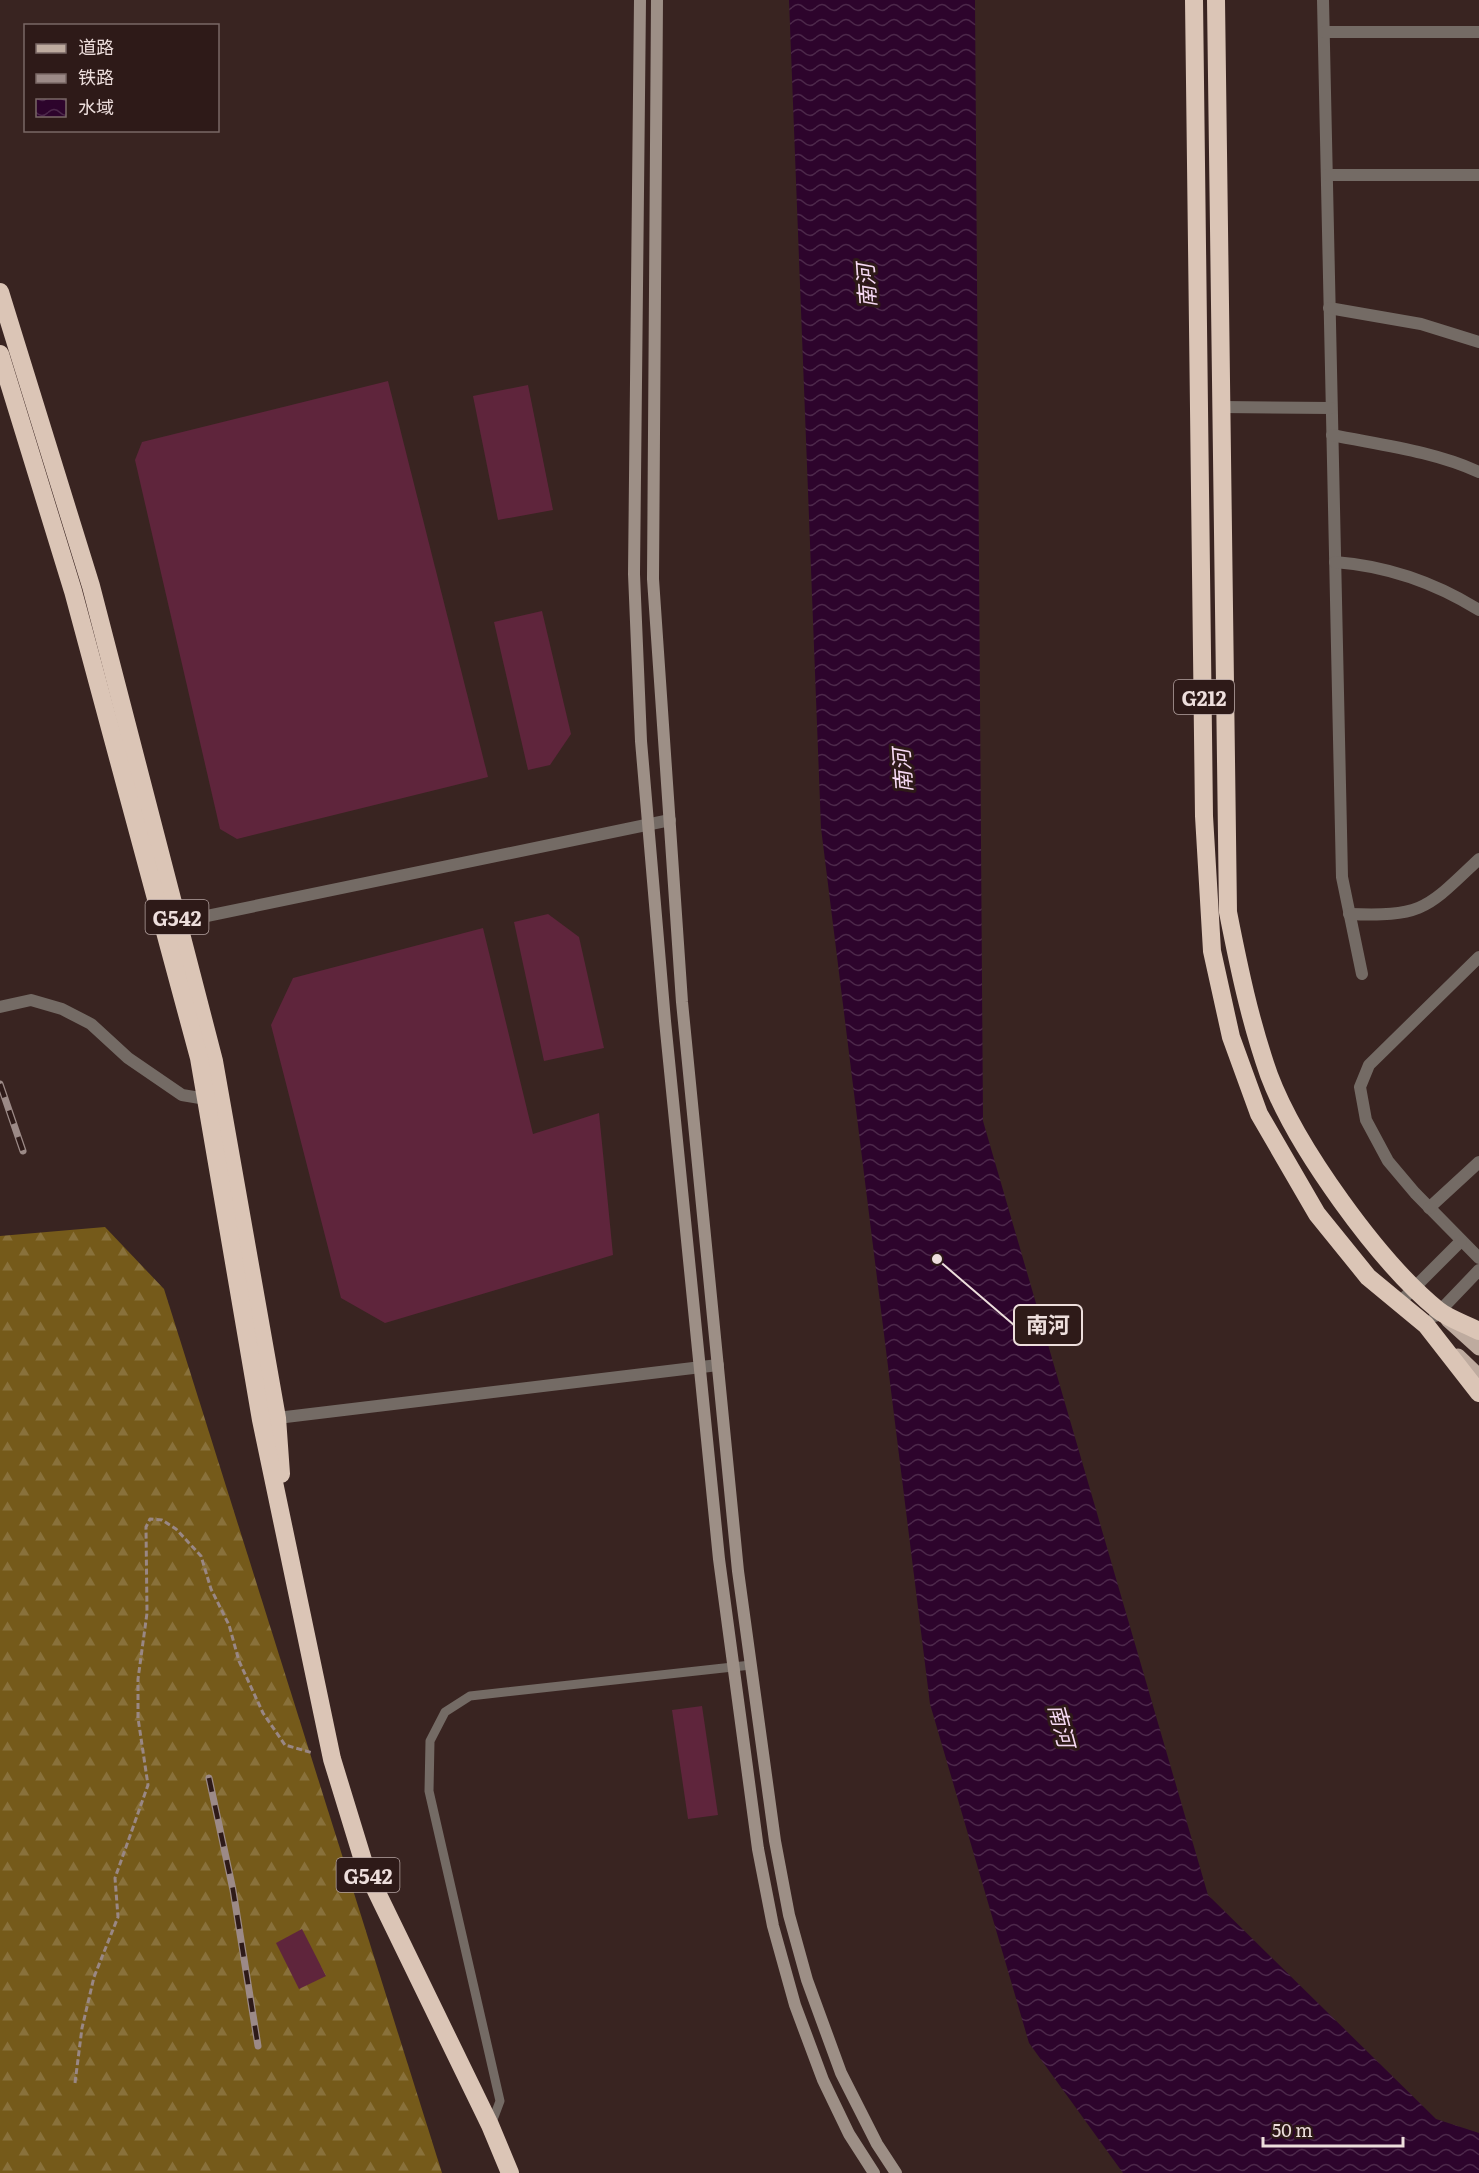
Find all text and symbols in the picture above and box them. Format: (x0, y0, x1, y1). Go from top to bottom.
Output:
legend (24, 24, 219, 132)
text: 道路 (78, 33, 114, 60)
text: 铁路 (78, 63, 114, 90)
text: 水域 (78, 93, 114, 120)
water label: 南河 (847, 259, 883, 309)
road number: G212 (1174, 680, 1234, 714)
water label: 南河 (883, 744, 919, 794)
road number: G542 (146, 900, 208, 934)
callout: 南河 (1014, 1305, 1082, 1345)
text: 南河 (1026, 1307, 1070, 1340)
water label: 南河 (1041, 1699, 1086, 1754)
road number: G542 (336, 1858, 400, 1892)
scale bar (1263, 2110, 1402, 2148)
text: 50 m (1272, 2116, 1313, 2143)

